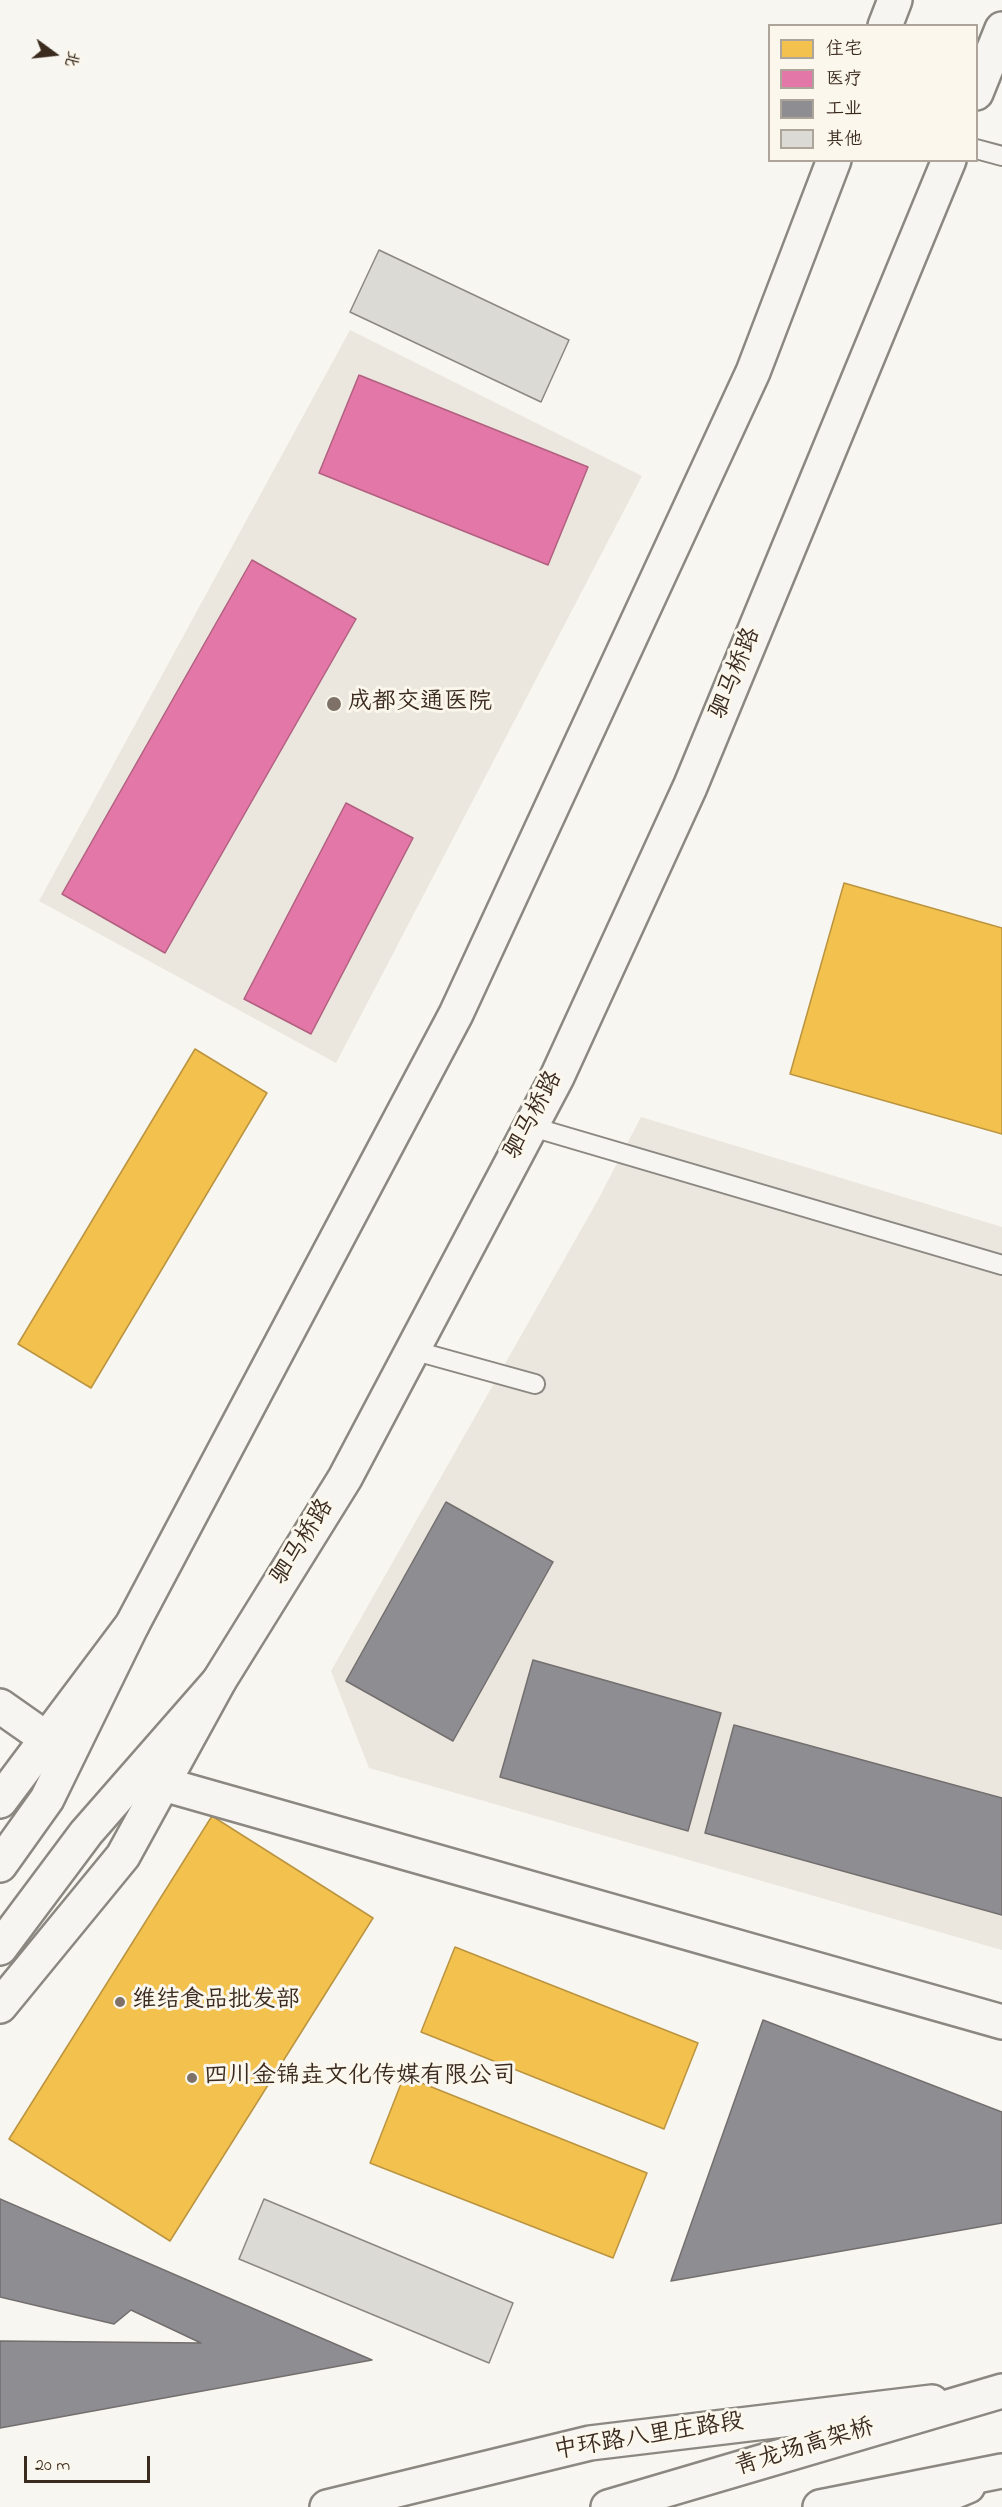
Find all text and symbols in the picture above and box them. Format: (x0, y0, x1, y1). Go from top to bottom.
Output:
north arrow (24, 24, 84, 84)
legend (768, 24, 978, 162)
text: 住宅 (826, 37, 862, 63)
text: 北 (58, 48, 85, 69)
text: 医疗 (826, 67, 862, 93)
text: 工业 (826, 97, 862, 123)
text: 其他 (826, 127, 862, 153)
street label: 驷马桥路 (706, 624, 768, 724)
place label: 成都交通医院 (348, 690, 492, 718)
marker: 成都交通医院 (325, 695, 343, 713)
street label: 驷马桥路 (500, 1067, 570, 1165)
street label: 驷马桥路 (266, 1495, 342, 1591)
place label: 维结食品批发部 (132, 1988, 300, 2016)
marker: 维结食品批发部 (113, 1995, 127, 2009)
place label: 四川金锦垚文化传媒有限公司 (204, 2064, 516, 2092)
marker: 四川金锦垚文化传媒有限公司 (185, 2071, 199, 2085)
street label: 中环路八里庄路段 (552, 2409, 746, 2467)
street label: 青龙场高架桥 (732, 2414, 878, 2484)
scale bar (27, 2444, 153, 2482)
text: 20 m (35, 2453, 70, 2479)

